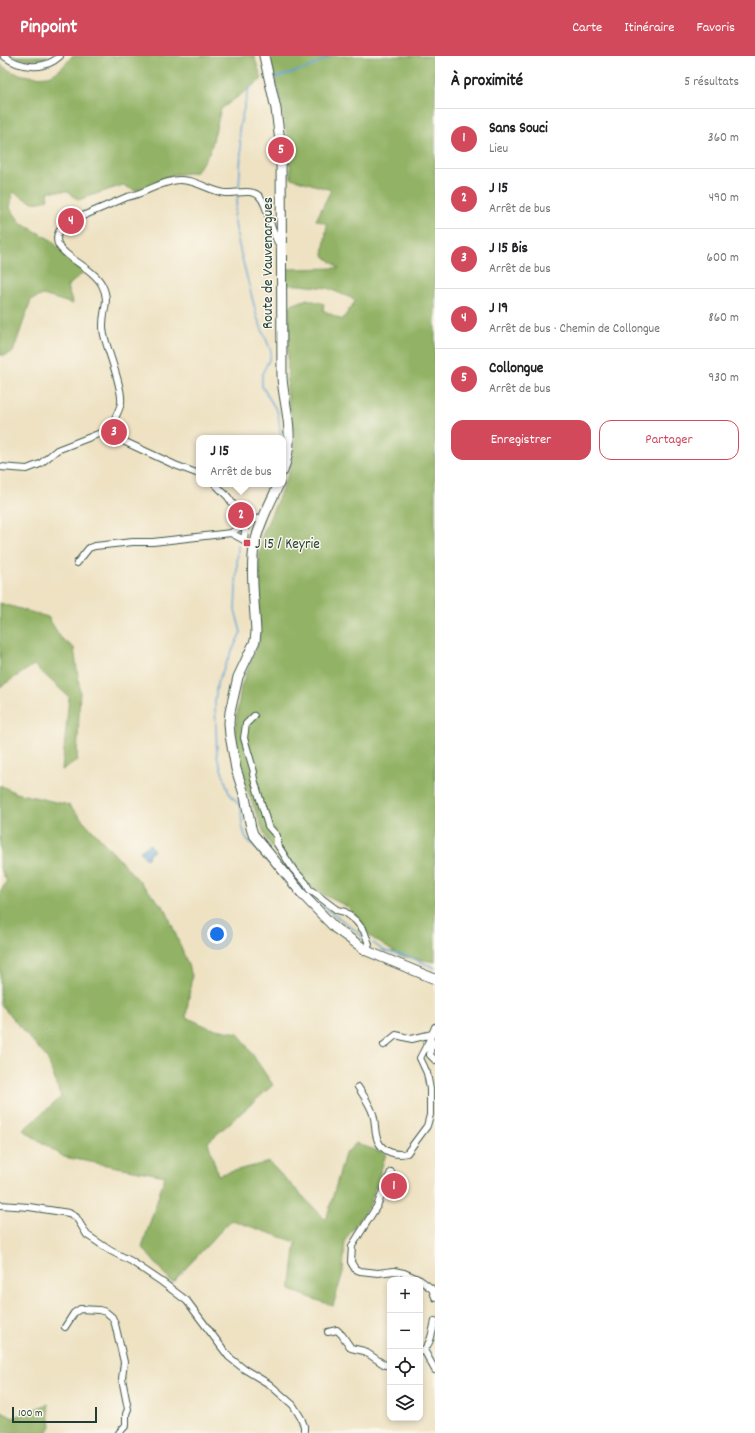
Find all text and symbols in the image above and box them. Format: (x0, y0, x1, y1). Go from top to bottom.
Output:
text: Pinpoint (20, 15, 77, 42)
text: Carte (572, 18, 602, 38)
text: Itinéraire (624, 18, 674, 38)
text: Favoris (696, 18, 735, 38)
text: À proximité (451, 70, 523, 94)
text: 5 résultats (684, 73, 739, 92)
text: Sans Souci (489, 118, 548, 140)
text: 1 (463, 129, 465, 148)
text: 360 m (708, 129, 739, 148)
pin: 5 (268, 135, 294, 165)
text: Lieu (489, 140, 508, 159)
text: J 15 (489, 178, 508, 200)
text: 2 (461, 189, 467, 208)
text: 490 m (709, 189, 739, 208)
street label: Route de Vauvenargues (258, 197, 280, 329)
text: Arrêt de bus (489, 200, 551, 219)
pin: 4 (58, 206, 84, 236)
text: J 15 Bis (489, 238, 528, 260)
text: 3 (461, 249, 467, 268)
text: 600 m (707, 249, 739, 268)
text: Arrêt de bus (489, 260, 551, 279)
text: J 19 (489, 298, 508, 320)
text: 4 (461, 309, 467, 328)
text: 860 m (708, 309, 739, 328)
text: Arrêt de bus · Chemin de Collongue (489, 320, 660, 339)
text: Collongue (489, 358, 543, 380)
text: 5 (461, 369, 467, 388)
text: 930 m (708, 369, 739, 388)
text: Arrêt de bus (489, 380, 551, 399)
pin: 3 (101, 417, 127, 447)
button: Enregistrer (451, 420, 591, 460)
button: Partager (599, 420, 739, 460)
popup (196, 435, 286, 487)
text: J 15 (210, 441, 229, 463)
text: Arrêt de bus (210, 463, 272, 482)
pin: 2 (228, 500, 254, 530)
place label: J 15 / Keyrie (255, 534, 320, 556)
marker: J 15 / Keyrie (242, 538, 252, 548)
your location (207, 924, 227, 944)
pin: 1 (381, 1171, 407, 1201)
map controls (387, 1277, 423, 1421)
button: + (387, 1277, 423, 1313)
button: − (387, 1313, 423, 1349)
button: locate (387, 1349, 423, 1385)
button: layers (387, 1385, 423, 1421)
scale bar (12, 1405, 97, 1424)
text: 100 m (18, 1406, 42, 1422)

